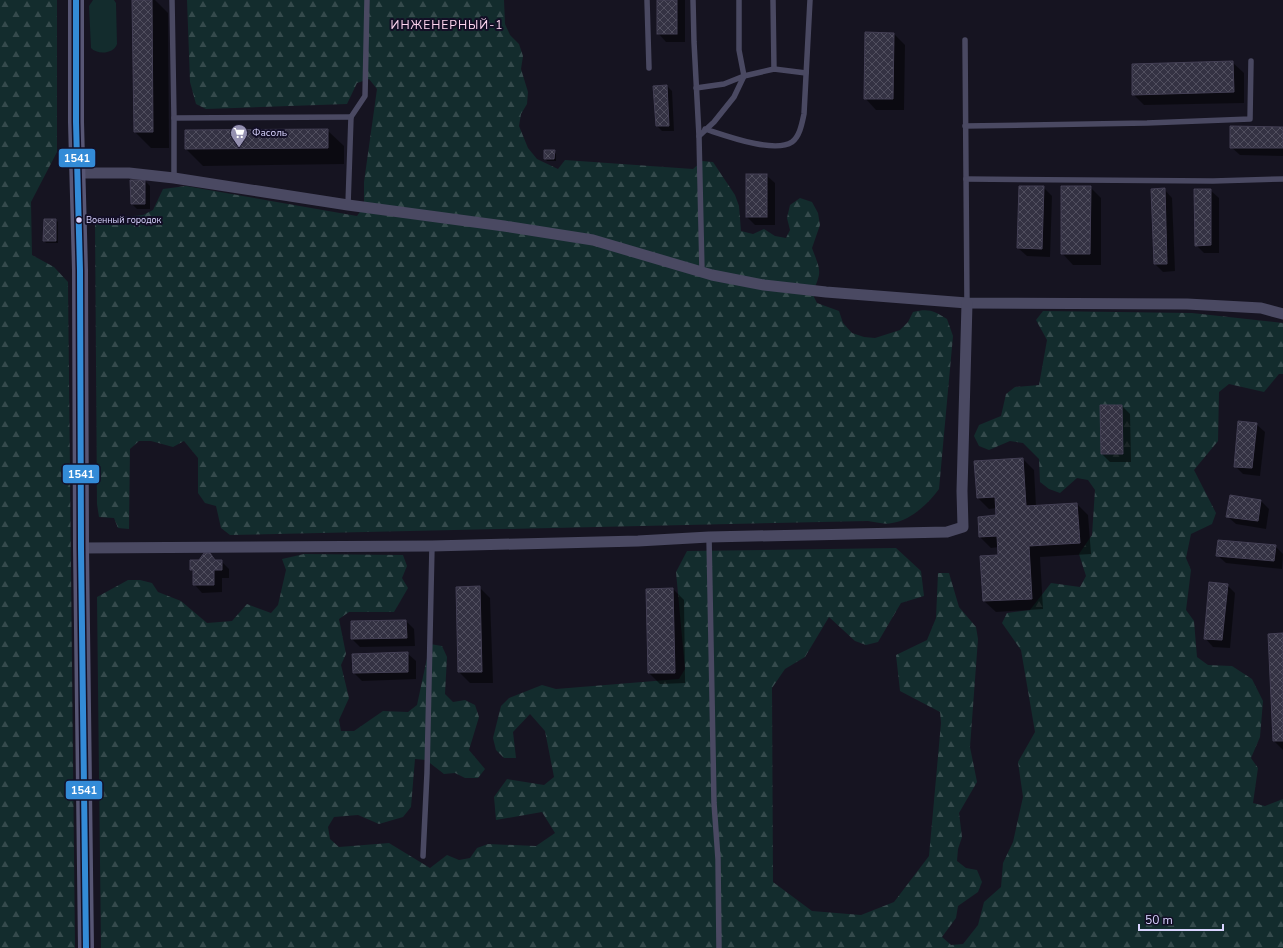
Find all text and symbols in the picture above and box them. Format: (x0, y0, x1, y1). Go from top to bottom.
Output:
district label: ИНЖЕНЕРНЫЙ-1 (391, 17, 503, 33)
supermarket icon: Фасоль (229, 123, 249, 148)
place label: Фасоль (252, 126, 287, 140)
line badge: 1541 (58, 148, 96, 168)
text: 1541 (64, 151, 90, 166)
place label: Военный городок (86, 214, 162, 226)
marker: Военный городок (74, 215, 84, 225)
line badge: 1541 (62, 464, 100, 484)
text: 1541 (68, 467, 94, 482)
line badge: 1541 (65, 780, 103, 800)
text: 1541 (71, 783, 97, 798)
scale bar (1139, 906, 1223, 932)
text: 50 m (1145, 912, 1173, 928)

